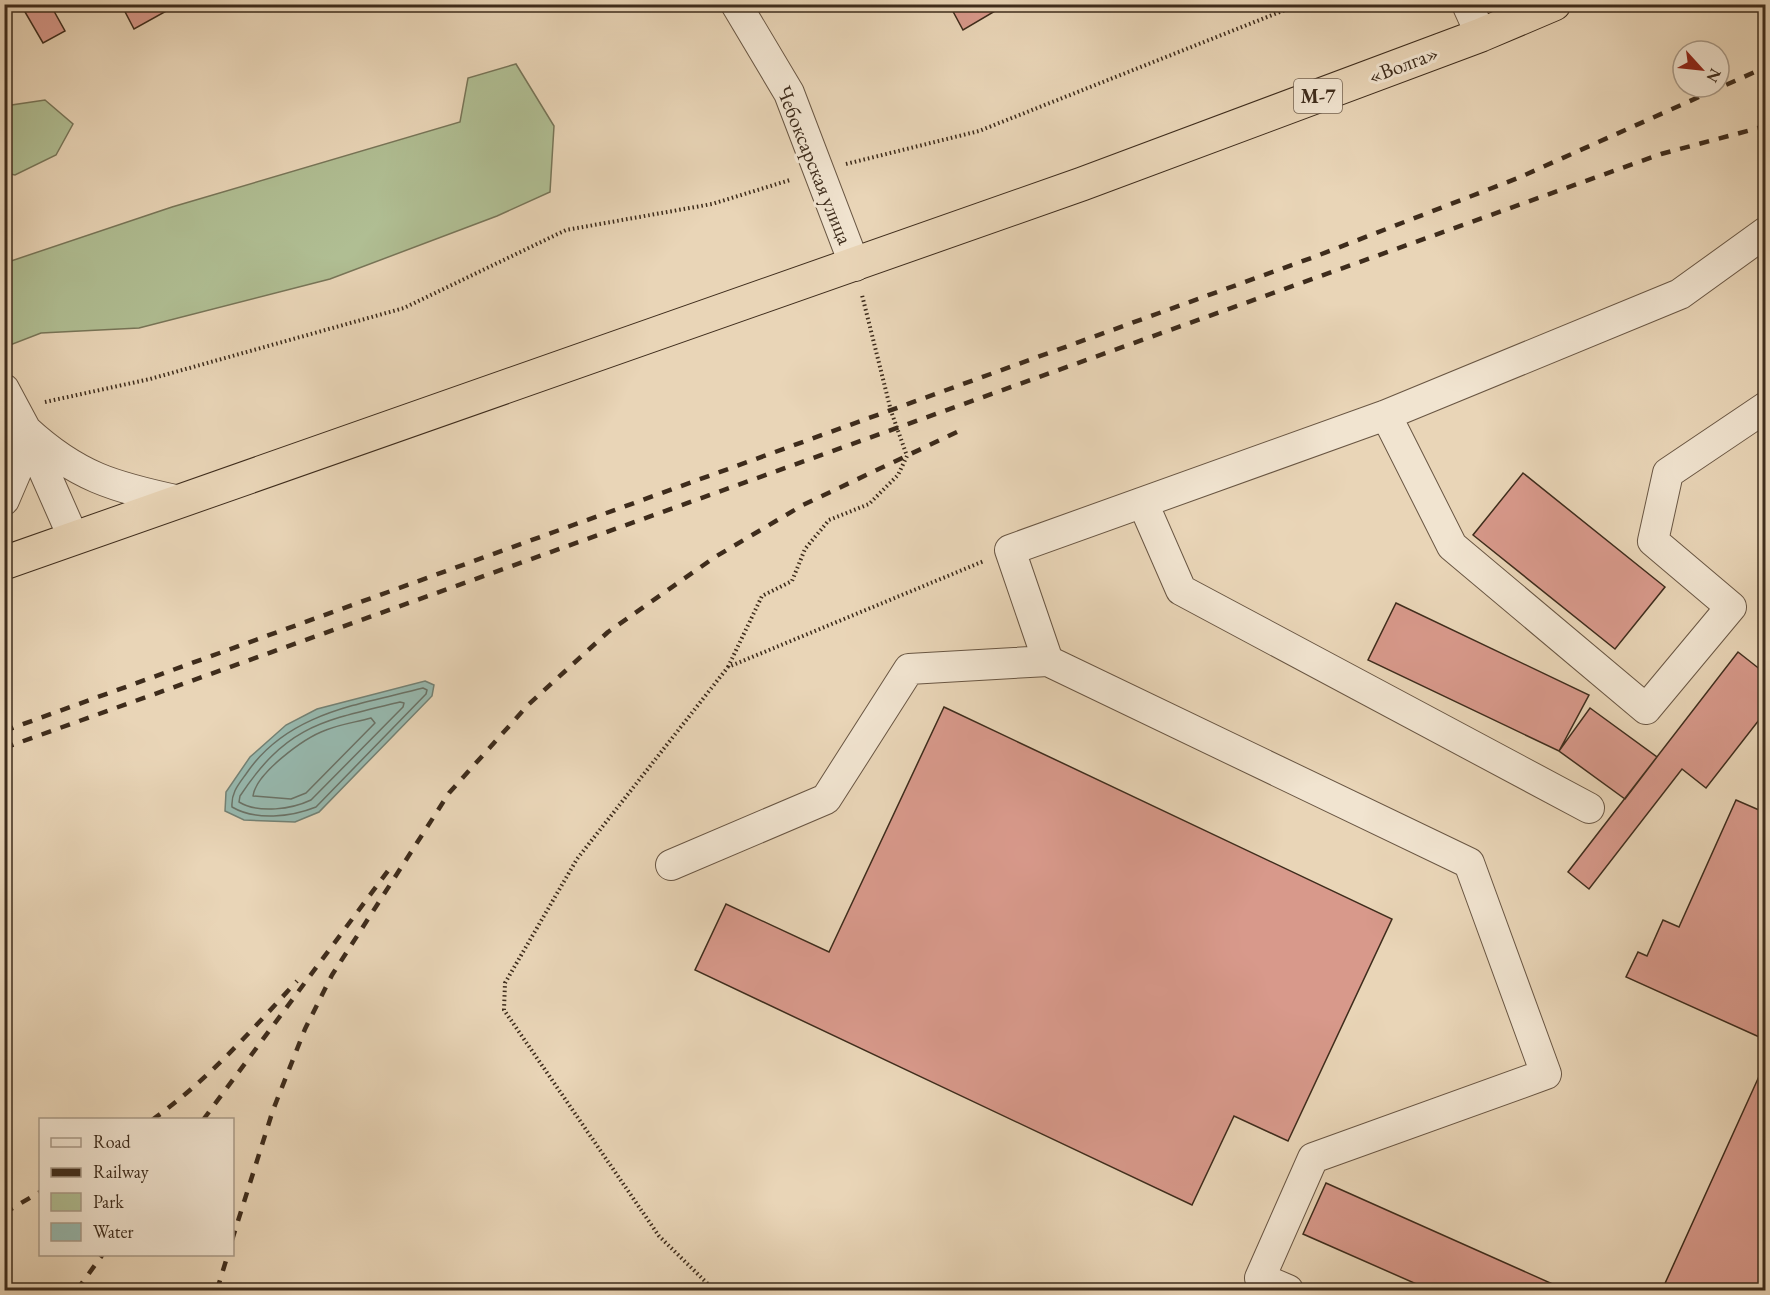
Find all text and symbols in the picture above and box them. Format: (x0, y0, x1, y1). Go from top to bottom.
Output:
street label: «Волга» (1364, 38, 1442, 90)
north arrow (1671, 39, 1731, 99)
text: N (1702, 65, 1726, 86)
road number: М-7 (1294, 79, 1342, 113)
street label: Чебоксарская улица (771, 82, 859, 249)
legend (39, 1118, 234, 1256)
text: Road (93, 1130, 132, 1153)
text: Railway (93, 1160, 149, 1183)
text: Park (93, 1190, 124, 1213)
text: Water (93, 1220, 134, 1243)

